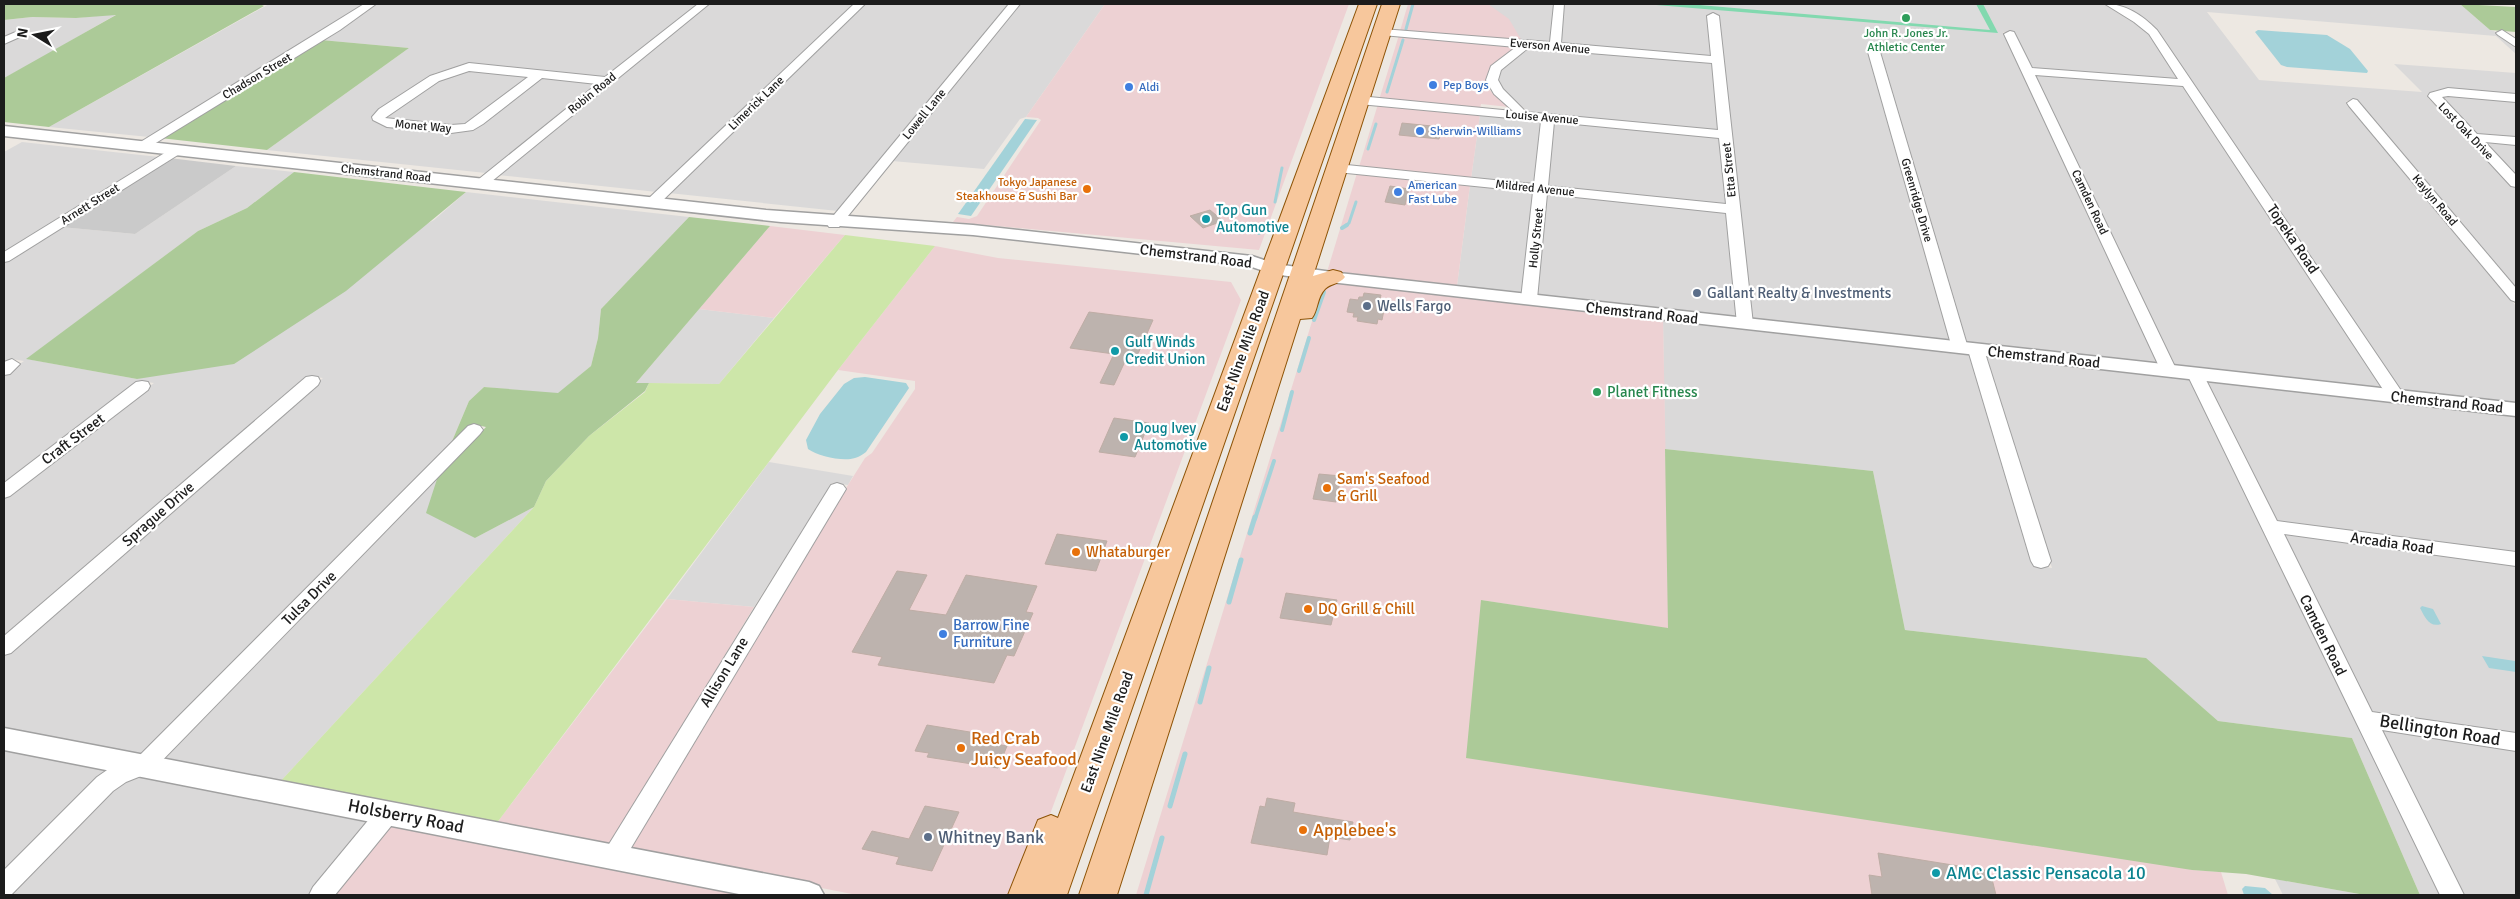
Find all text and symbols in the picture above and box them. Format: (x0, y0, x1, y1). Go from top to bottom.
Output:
north arrow (10, 10, 60, 60)
marker: John R. Jones Jr. Athletic Center (1900, 12, 1912, 24)
place label: John R. Jones Jr. Athletic Center (1864, 26, 1948, 55)
text: N (13, 27, 32, 39)
street label: Everson Avenue (1509, 36, 1591, 57)
street label: Chadson Street (220, 50, 295, 103)
street label: Robin Road (565, 69, 619, 117)
street label: Limerick Lane (725, 73, 787, 134)
place label: Pep Boys (1443, 78, 1489, 93)
marker: Pep Boys (1427, 79, 1439, 91)
place label: Aldi (1139, 80, 1159, 95)
marker: Aldi (1123, 81, 1135, 93)
street label: Lowell Lane (899, 86, 949, 143)
street label: Lost Oak Drive (2435, 100, 2497, 163)
street label: Louise Avenue (1505, 107, 1579, 128)
street label: Monet Way (394, 117, 452, 136)
place label: Sherwin-Williams (1430, 124, 1521, 139)
marker: Sherwin-Williams (1414, 125, 1426, 137)
street label: Etta Street (1719, 142, 1740, 198)
street label: Greenridge Drive (1897, 156, 1936, 244)
street label: Chemstrand Road (340, 161, 432, 186)
street label: Camden Road (2068, 167, 2111, 237)
street label: Kaylyn Road (2409, 172, 2460, 229)
place label: Tokyo Japanese Steakhouse & Sushi Bar (956, 175, 1078, 204)
street label: Mildred Avenue (1495, 177, 1575, 200)
place label: American Fast Lube (1408, 178, 1457, 207)
street label: Arnett Street (58, 180, 122, 228)
marker: Tokyo Japanese Steakhouse & Sushi Bar (1081, 183, 1093, 195)
marker: American Fast Lube (1392, 186, 1404, 198)
place label: Top Gun Automotive (1216, 201, 1289, 236)
street label: Topeka Road (2263, 201, 2323, 277)
street label: Holly Street (1526, 207, 1547, 269)
marker: Top Gun Automotive (1200, 213, 1212, 225)
street label: Chemstrand Road (1139, 240, 1253, 272)
place label: Gallant Realty & Investments (1707, 284, 1892, 302)
marker: Gallant Realty & Investments (1691, 287, 1703, 299)
street label: East Nine Mile Road (1213, 288, 1273, 414)
place label: Wells Fargo (1377, 297, 1451, 315)
street label: Chemstrand Road (1585, 298, 1699, 328)
marker: Wells Fargo (1361, 300, 1373, 312)
place label: Gulf Winds Credit Union (1125, 333, 1206, 368)
street label: Chemstrand Road (1987, 342, 2101, 372)
marker: Gulf Winds Credit Union (1109, 345, 1121, 357)
place label: Planet Fitness (1607, 383, 1698, 401)
marker: Planet Fitness (1591, 386, 1603, 398)
street label: Chemstrand Road (2390, 387, 2504, 417)
street label: Craft Street (38, 409, 108, 469)
place label: Doug Ivey Automotive (1134, 419, 1207, 454)
marker: Doug Ivey Automotive (1118, 431, 1130, 443)
place label: Sam's Seafood & Grill (1337, 470, 1430, 505)
street label: Sprague Drive (118, 478, 198, 550)
marker: Sam's Seafood & Grill (1321, 482, 1333, 494)
street label: Arcadia Road (2349, 528, 2435, 558)
place label: Whataburger (1086, 543, 1170, 561)
marker: Whataburger (1070, 546, 1082, 558)
street label: Tulsa Drive (278, 567, 340, 629)
street label: Camden Road (2296, 592, 2350, 678)
place label: DQ Grill & Chill (1318, 600, 1415, 618)
marker: DQ Grill & Chill (1302, 603, 1314, 615)
place label: Barrow Fine Furniture (953, 616, 1030, 651)
marker: Barrow Fine Furniture (937, 628, 949, 640)
street label: Allison Lane (696, 634, 752, 710)
street label: East Nine Mile Road (1077, 669, 1137, 795)
street label: Bellington Road (2378, 710, 2502, 750)
place label: Red Crab Juicy Seafood (971, 727, 1077, 770)
marker: Red Crab Juicy Seafood (955, 742, 967, 754)
street label: Holsberry Road (346, 794, 466, 838)
place label: Applebee's (1313, 819, 1396, 841)
marker: Applebee's (1297, 824, 1309, 836)
place label: Whitney Bank (938, 826, 1044, 848)
marker: Whitney Bank (922, 831, 934, 843)
place label: AMC Classic Pensacola 10 (1946, 862, 2146, 884)
marker: AMC Classic Pensacola 10 (1930, 867, 1942, 879)

